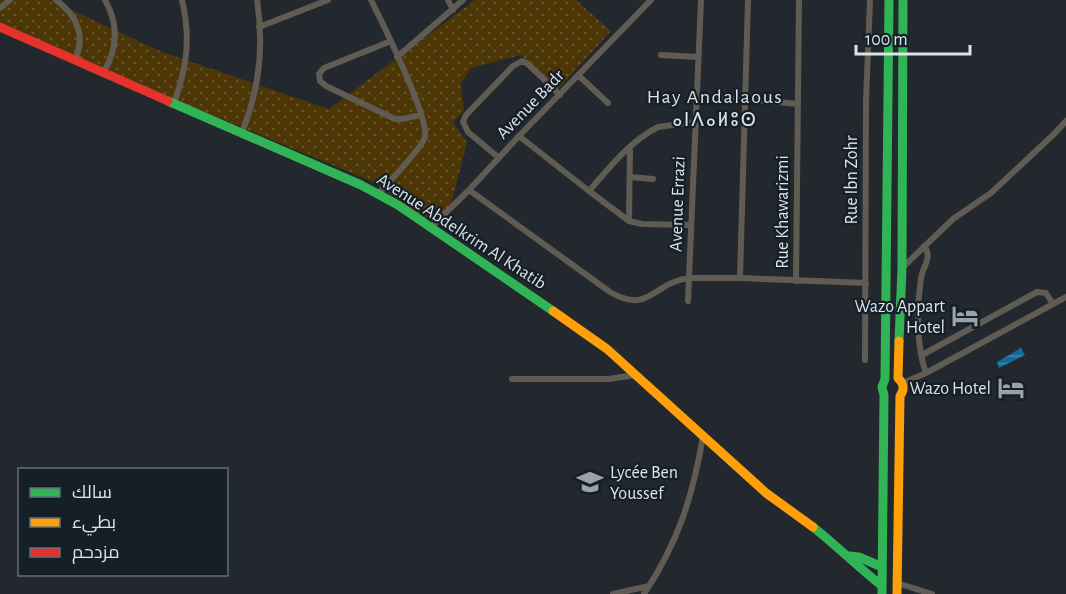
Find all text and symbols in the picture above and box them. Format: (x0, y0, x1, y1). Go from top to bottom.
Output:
scale bar (856, 18, 970, 56)
text: 100 m (865, 31, 908, 49)
street label: Avenue Badr (493, 66, 568, 143)
district label: Hay Andalaous ⴰⵏⴷⴰⵍⵓⵙ (647, 87, 783, 130)
street label: Rue Ibn Zohr (843, 135, 861, 225)
street label: Rue Khawarizmi (774, 155, 792, 269)
street label: Avenue Errazi (667, 156, 689, 252)
street label: Avenue Abdelkrim Al Khatib (374, 170, 549, 293)
place label: Wazo Appart Hotel (855, 298, 945, 337)
hotel icon: Wazo Appart Hotel (950, 301, 980, 331)
hotel icon: Wazo Hotel (996, 373, 1026, 403)
place label: Wazo Hotel (910, 380, 991, 398)
place label: Lycée Ben Youssef (610, 464, 678, 503)
school or university icon: Lycée Ben Youssef (575, 467, 605, 497)
legend (18, 468, 228, 576)
text: سالك (72, 484, 112, 502)
text: بطيء (72, 514, 116, 536)
text: مزدحم (72, 544, 120, 564)

